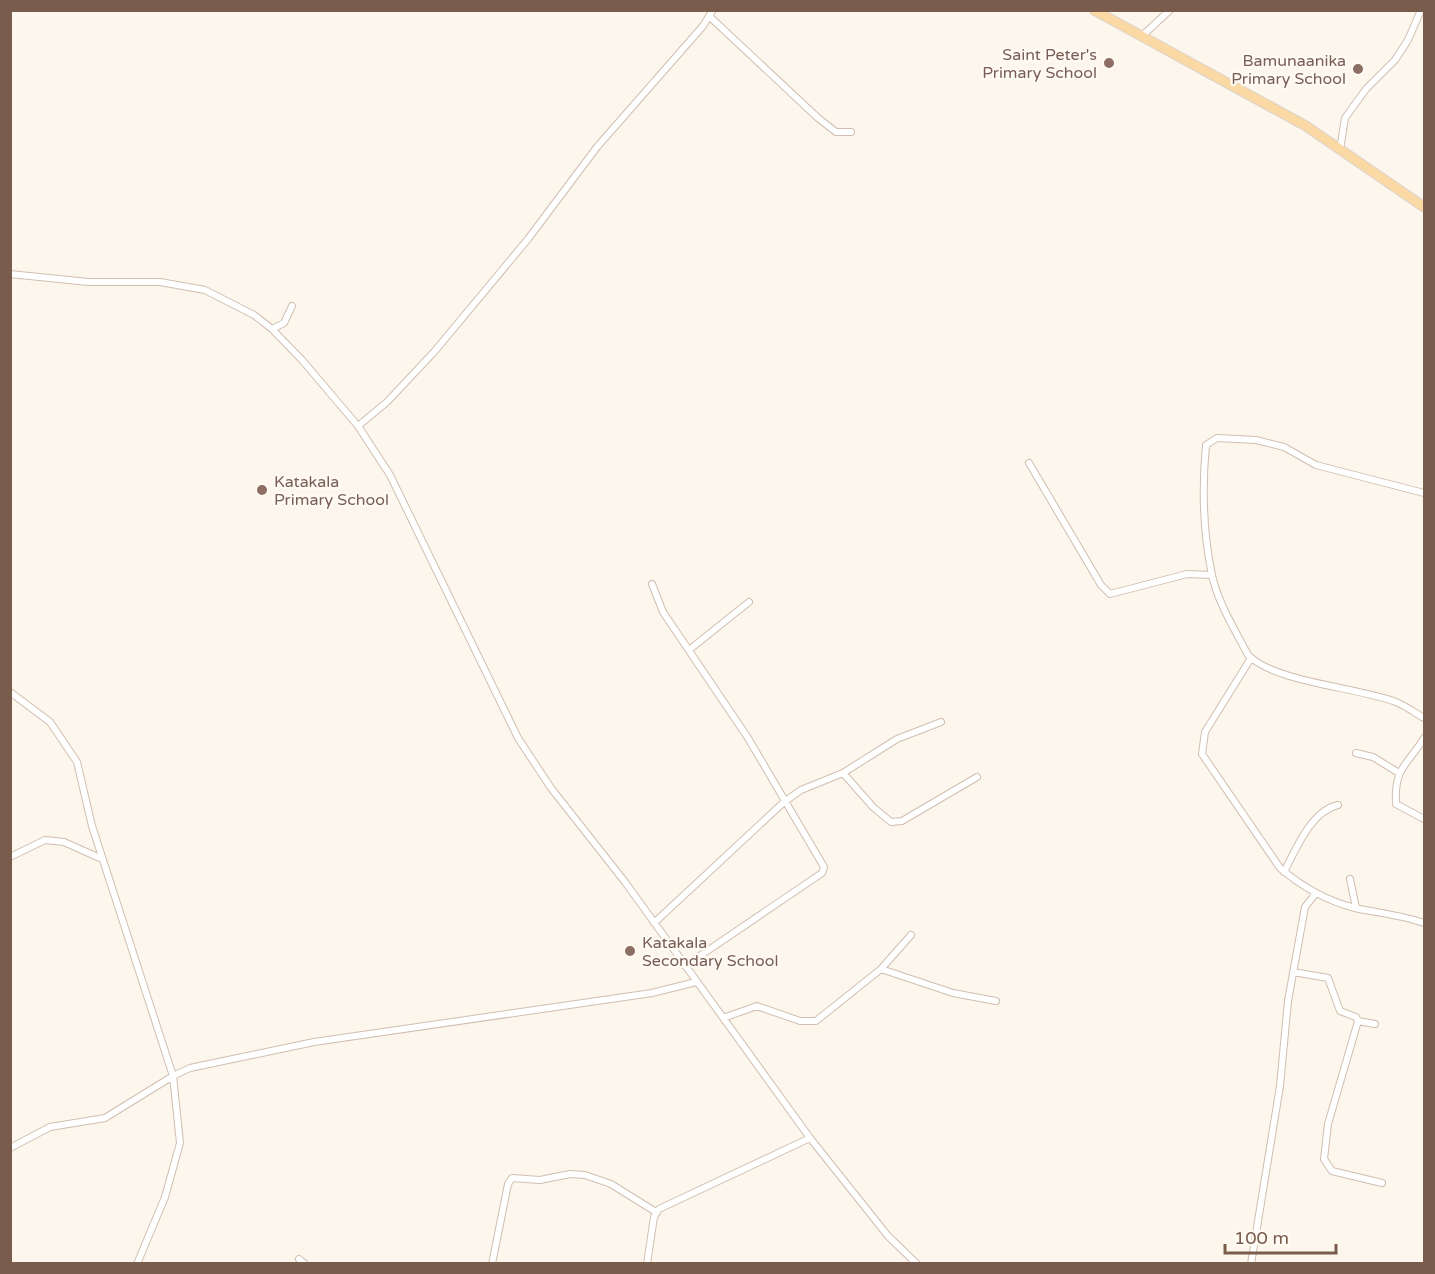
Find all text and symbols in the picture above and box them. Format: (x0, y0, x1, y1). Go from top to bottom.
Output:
place label: Saint Peter's Primary School (982, 45, 1097, 83)
place label: Bamunaanika Primary School (1231, 51, 1346, 89)
marker: Saint Peter's Primary School (1102, 56, 1116, 70)
marker: Bamunaanika Primary School (1351, 62, 1365, 76)
place label: Katakala Primary School (274, 472, 389, 510)
marker: Katakala Primary School (255, 483, 269, 497)
place label: Katakala Secondary School (642, 933, 778, 971)
marker: Katakala Secondary School (623, 944, 637, 958)
scale bar (1225, 1217, 1336, 1255)
text: 100 m (1234, 1227, 1289, 1249)

